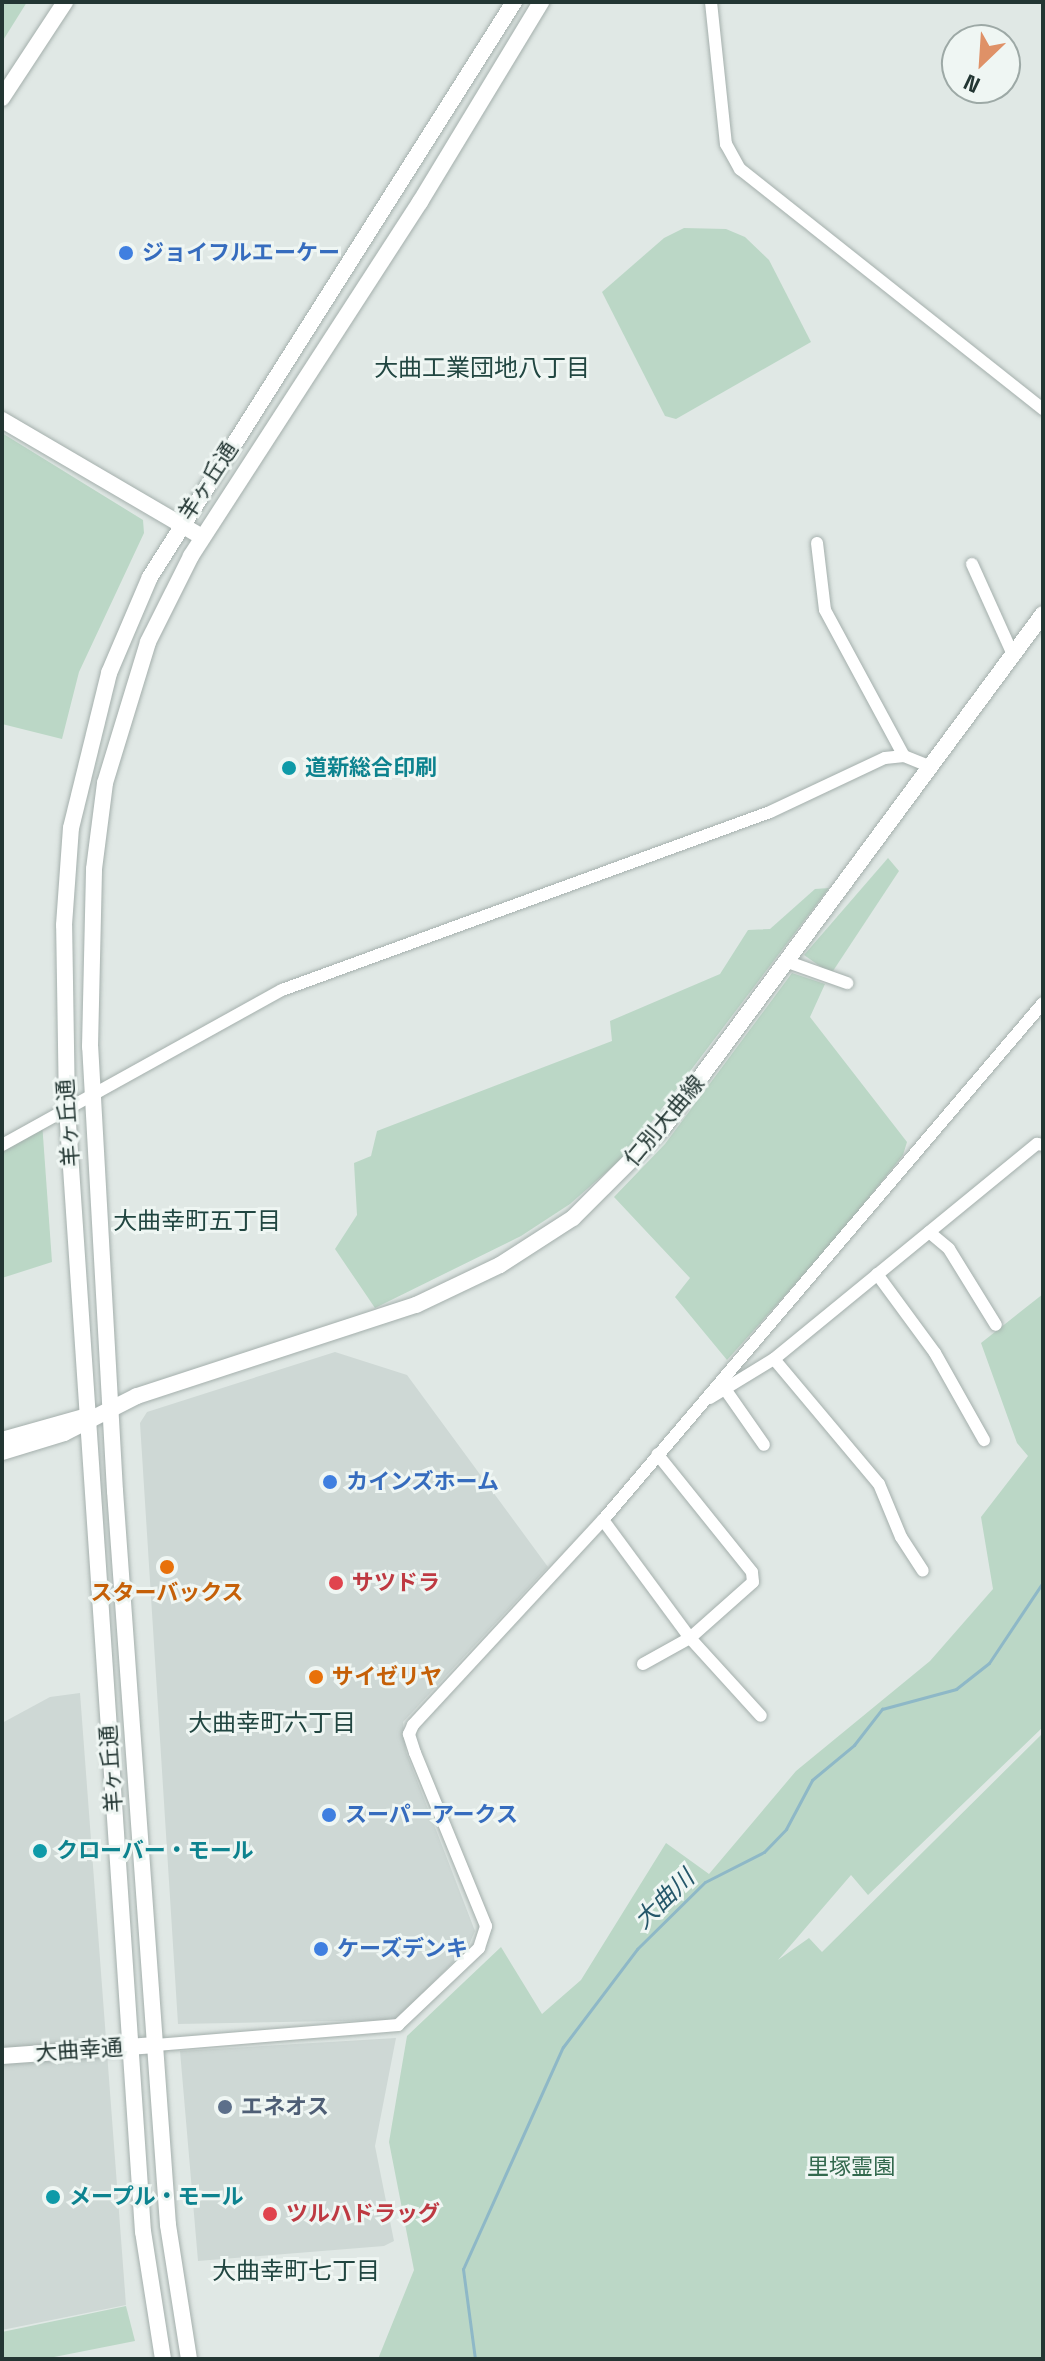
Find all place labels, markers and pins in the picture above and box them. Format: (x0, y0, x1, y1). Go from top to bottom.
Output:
place label: ジョイフルエーケー (142, 240, 340, 266)
marker: ジョイフルエーケー (117, 244, 135, 262)
place label: 道新総合印刷 (305, 755, 437, 781)
marker: 道新総合印刷 (280, 759, 298, 777)
place label: カインズホーム (346, 1469, 500, 1495)
marker: カインズホーム (321, 1473, 339, 1491)
marker: スターバックス (158, 1558, 176, 1576)
place label: サツドラ (352, 1570, 440, 1596)
marker: サツドラ (327, 1574, 345, 1592)
place label: スターバックス (90, 1580, 244, 1606)
place label: サイゼリヤ (332, 1664, 442, 1690)
marker: サイゼリヤ (307, 1668, 325, 1686)
place label: スーパーアークス (345, 1802, 520, 1828)
marker: スーパーアークス (320, 1806, 338, 1824)
place label: クローバー・モール (56, 1838, 254, 1864)
marker: クローバー・モール (31, 1842, 49, 1860)
place label: ケーズデンキ (337, 1936, 469, 1962)
marker: ケーズデンキ (312, 1940, 330, 1958)
place label: エネオス (241, 2094, 329, 2120)
marker: エネオス (216, 2098, 234, 2116)
place label: メープル・モール (69, 2184, 245, 2210)
marker: メープル・モール (44, 2188, 62, 2206)
place label: ツルハドラッグ (286, 2201, 440, 2227)
marker: ツルハドラッグ (261, 2205, 279, 2223)

